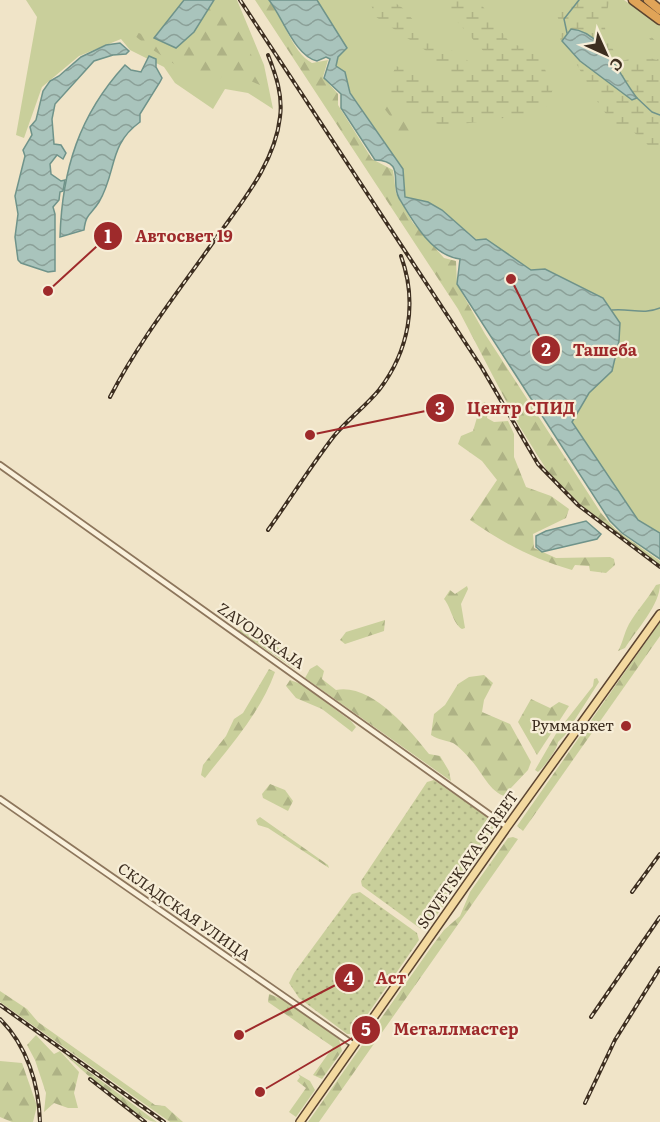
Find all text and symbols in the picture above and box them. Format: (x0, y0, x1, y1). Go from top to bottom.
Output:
north arrow (576, 24, 636, 84)
text: С (605, 53, 630, 78)
callout: Автосвет 19 (93, 219, 245, 253)
text: 1 (104, 222, 112, 249)
text: Автосвет 19 (135, 223, 233, 247)
callout: Ташеба (531, 333, 649, 367)
text: 2 (541, 335, 551, 362)
text: Ташеба (573, 337, 638, 361)
callout: Центр СПИД (425, 391, 587, 425)
text: 3 (435, 394, 445, 421)
text: Центр СПИД (467, 395, 575, 419)
street label: ZAVODSKAJA (213, 596, 310, 674)
place label: Руммаркет (531, 713, 614, 736)
marker: Руммаркет (619, 719, 633, 733)
street label: SOVETSKAYA STREET (410, 785, 523, 933)
street label: СКЛАДСКАЯ УЛИЦА (114, 856, 256, 965)
callout: Аст (334, 961, 418, 995)
text: 4 (344, 964, 355, 991)
text: Аст (376, 965, 406, 989)
callout: Металлмастер (351, 1013, 530, 1047)
text: 5 (361, 1015, 371, 1042)
text: Металлмастер (393, 1016, 519, 1040)

